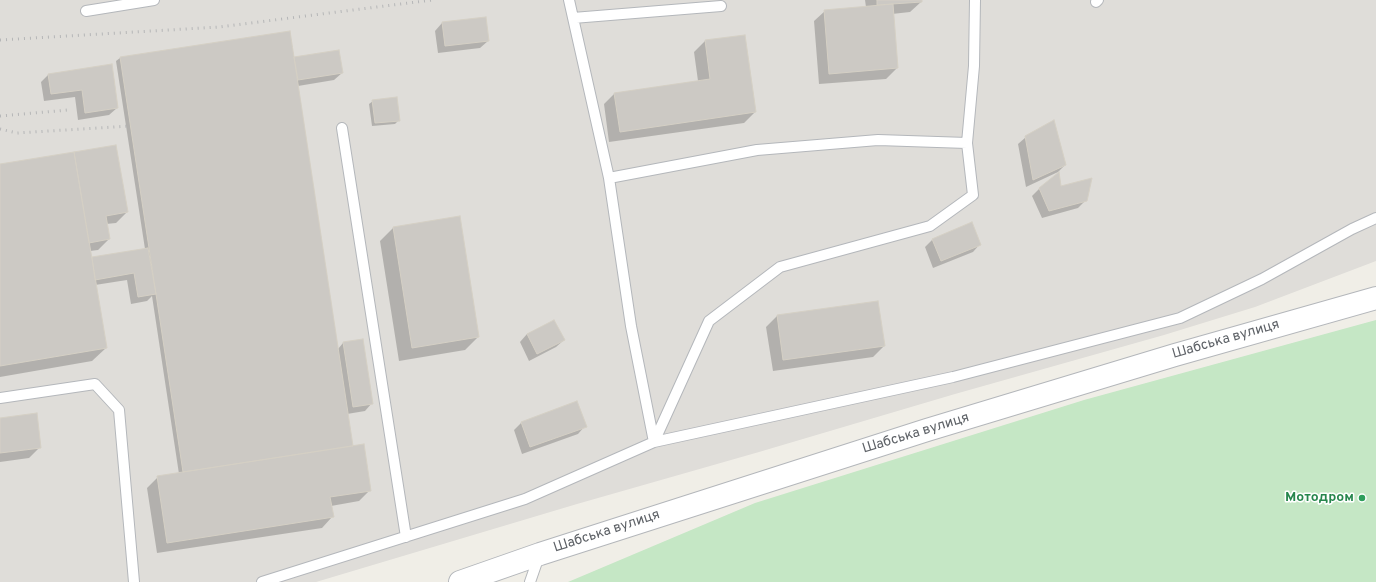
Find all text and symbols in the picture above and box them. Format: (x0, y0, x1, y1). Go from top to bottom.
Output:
street label: Шабська вулиця (1170, 317, 1282, 363)
street label: Шабська вулиця (861, 410, 971, 458)
place label: Мотодром (1285, 490, 1354, 506)
marker: Мотодром (1357, 493, 1367, 503)
street label: Шабська вулиця (552, 507, 662, 557)

